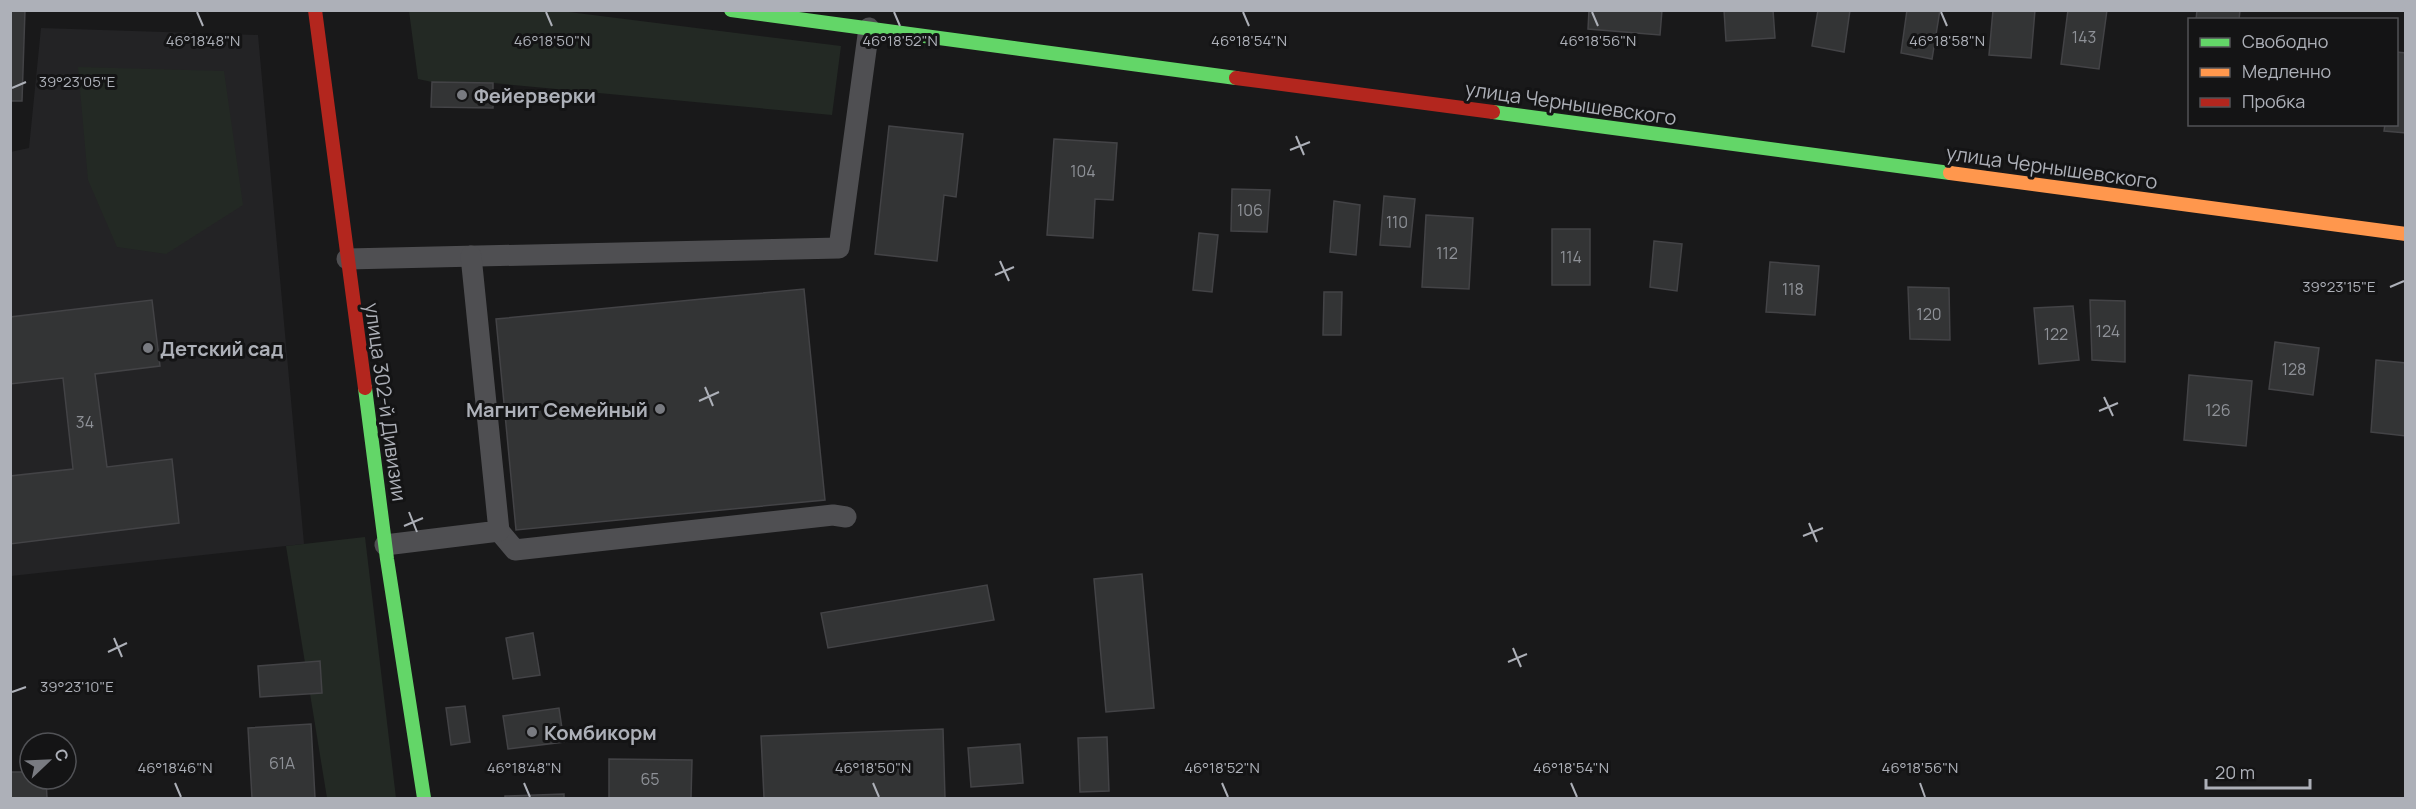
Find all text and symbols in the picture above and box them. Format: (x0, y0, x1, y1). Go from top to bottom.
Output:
legend (2188, 18, 2398, 126)
house number: 143 (2072, 26, 2096, 48)
text: Свободно (2242, 29, 2328, 53)
text: 46°18'48"N (166, 30, 240, 51)
text: 46°18'50"N (514, 30, 590, 51)
text: 46°18'52"N (862, 30, 938, 51)
text: 46°18'54"N (1211, 30, 1287, 51)
text: 46°18'56"N (1560, 30, 1636, 51)
text: 46°18'58"N (1909, 30, 1985, 51)
text: Медленно (2242, 59, 2331, 83)
text: 39°23'05"E (39, 71, 115, 92)
street label: улица Чернышевского (1464, 75, 1679, 131)
place label: Фейерверки (474, 82, 596, 109)
marker: Фейерверки (455, 88, 469, 102)
text: Пробка (2242, 89, 2305, 113)
street label: улица Чернышевского (1945, 139, 2160, 195)
house number: 104 (1070, 160, 1096, 182)
house number: 106 (1237, 199, 1263, 221)
house number: 110 (1386, 211, 1408, 233)
house number: 112 (1436, 242, 1458, 264)
house number: 114 (1560, 246, 1582, 268)
text: 39°23'15"E (2302, 276, 2376, 297)
house number: 118 (1782, 278, 1804, 300)
street label: улица 302-й Дивизии (359, 301, 413, 503)
house number: 120 (1916, 303, 1942, 325)
house number: 124 (2096, 320, 2120, 342)
house number: 122 (2044, 323, 2068, 345)
place label: Детский сад (160, 335, 284, 362)
marker: Детский сад (141, 341, 155, 355)
house number: 128 (2282, 358, 2306, 380)
place label: Магнит Семейный (466, 396, 648, 423)
house number: 126 (2205, 399, 2231, 421)
marker: Магнит Семейный (653, 402, 667, 416)
house number: 34 (76, 411, 94, 433)
text: 39°23'10"E (40, 676, 114, 697)
place label: Комбикорм (544, 719, 657, 746)
marker: Комбикорм (525, 725, 539, 739)
north arrow (18, 731, 78, 791)
text: С (49, 745, 74, 765)
house number: 61А (269, 752, 295, 774)
scale bar (2206, 752, 2310, 790)
text: 46°18'46"N (137, 757, 213, 778)
text: 46°18'48"N (487, 757, 561, 778)
text: 46°18'50"N (835, 757, 911, 778)
text: 46°18'52"N (1184, 757, 1260, 778)
text: 46°18'54"N (1533, 757, 1609, 778)
text: 46°18'56"N (1882, 757, 1958, 778)
text: 20 m (2215, 760, 2255, 784)
house number: 65 (640, 768, 660, 790)

